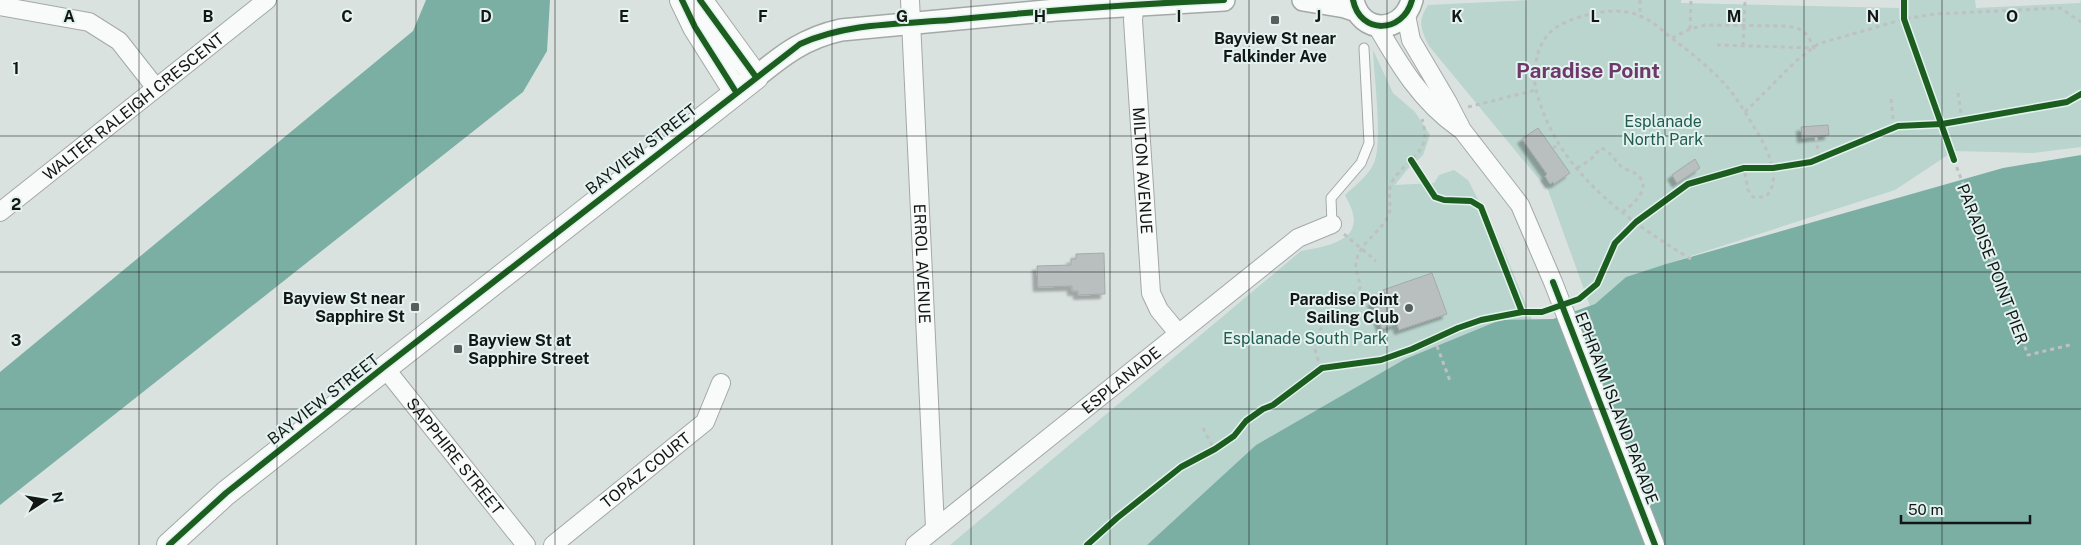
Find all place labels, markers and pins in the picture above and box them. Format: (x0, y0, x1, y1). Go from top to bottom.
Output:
marker: Bayview St near Falkinder Ave (1269, 14, 1281, 26)
place label: Bayview St near Falkinder Ave (1214, 29, 1337, 66)
place label: Bayview St near Sapphire St (283, 289, 405, 326)
place label: Paradise Point Sailing Club (1289, 290, 1399, 327)
marker: Bayview St near Sapphire St (409, 301, 421, 313)
marker: Paradise Point Sailing Club (1403, 302, 1415, 314)
place label: Bayview St at Sapphire Street (468, 331, 590, 368)
marker: Bayview St at Sapphire Street (452, 343, 464, 355)

